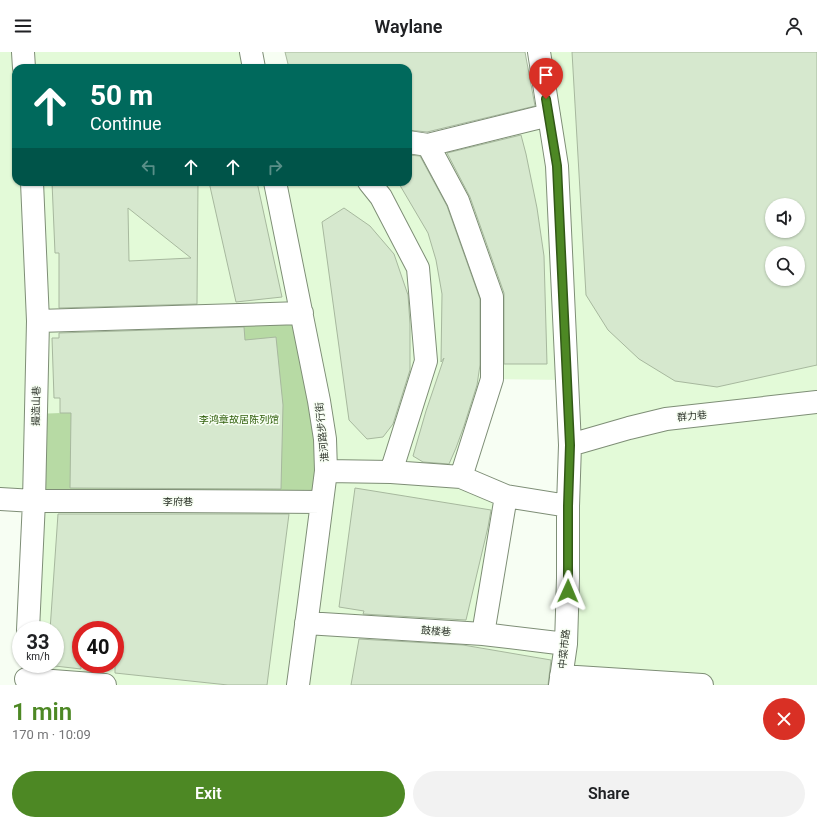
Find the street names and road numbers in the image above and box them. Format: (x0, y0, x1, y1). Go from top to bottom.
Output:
street label: 撮造山巷 (30, 386, 42, 426)
street label: 淮河路步行街 (313, 402, 331, 462)
street label: 群力巷 (677, 409, 707, 423)
street label: 李府巷 (163, 496, 193, 507)
street label: 鼓楼巷 (421, 624, 451, 638)
street label: 中菜市路 (556, 629, 572, 669)

